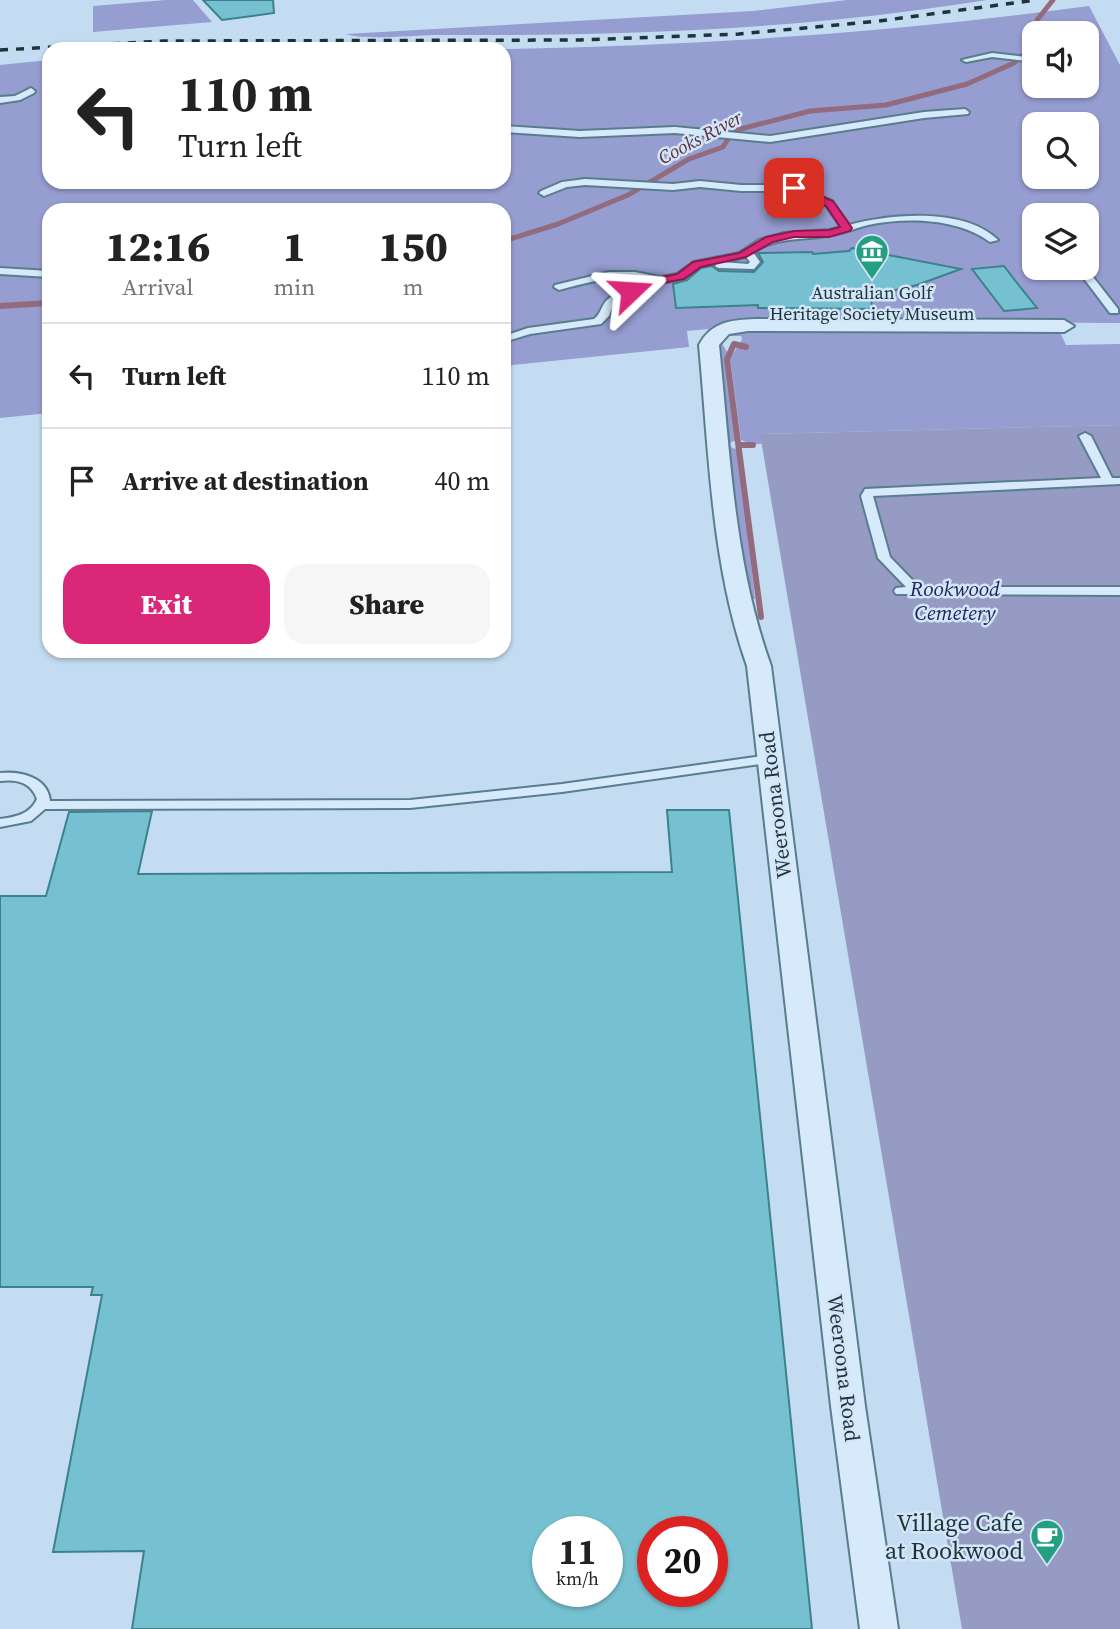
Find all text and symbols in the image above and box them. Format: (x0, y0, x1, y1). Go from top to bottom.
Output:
map controls (1022, 21, 1099, 280)
button: sound (1022, 21, 1099, 98)
text: 110 m (178, 60, 313, 127)
icon: left (63, 70, 154, 161)
water label: Cooks River (653, 103, 748, 170)
button: search (1022, 112, 1099, 189)
text: Turn left (178, 124, 302, 168)
pin (764, 158, 824, 218)
icon: arrive (775, 169, 813, 207)
button: layers (1022, 203, 1099, 280)
text: 12:16 (105, 217, 210, 275)
text: 1 (283, 217, 306, 275)
text: 150 (378, 217, 448, 275)
museum icon: Australian Golf Heritage Society Museum (853, 232, 891, 281)
position arrow (594, 254, 668, 328)
text: Arrival (122, 271, 193, 303)
text: min (274, 271, 315, 303)
text: m (403, 271, 423, 303)
place label: Australian Golf Heritage Society Museum (769, 280, 975, 326)
icon: left (63, 357, 101, 395)
text: Turn left (122, 358, 226, 394)
text: 110 m (422, 358, 490, 394)
icon: arrive (63, 462, 101, 500)
text: Arrive at destination (122, 463, 369, 499)
text: 40 m (435, 463, 490, 499)
button: Exit (63, 564, 270, 644)
button: Share (284, 564, 490, 644)
park label: Rookwood Cemetery (909, 574, 1000, 627)
street label: Weeroona Road (752, 730, 798, 880)
street label: Weeroona Road (821, 1293, 867, 1443)
place label: Village Cafe at Rookwood (885, 1506, 1023, 1567)
speed limit sign: 20 (637, 1516, 728, 1607)
cafe icon: Village Cafe at Rookwood (1028, 1517, 1066, 1566)
text: 11 (559, 1528, 596, 1576)
text: km/h (556, 1566, 599, 1591)

